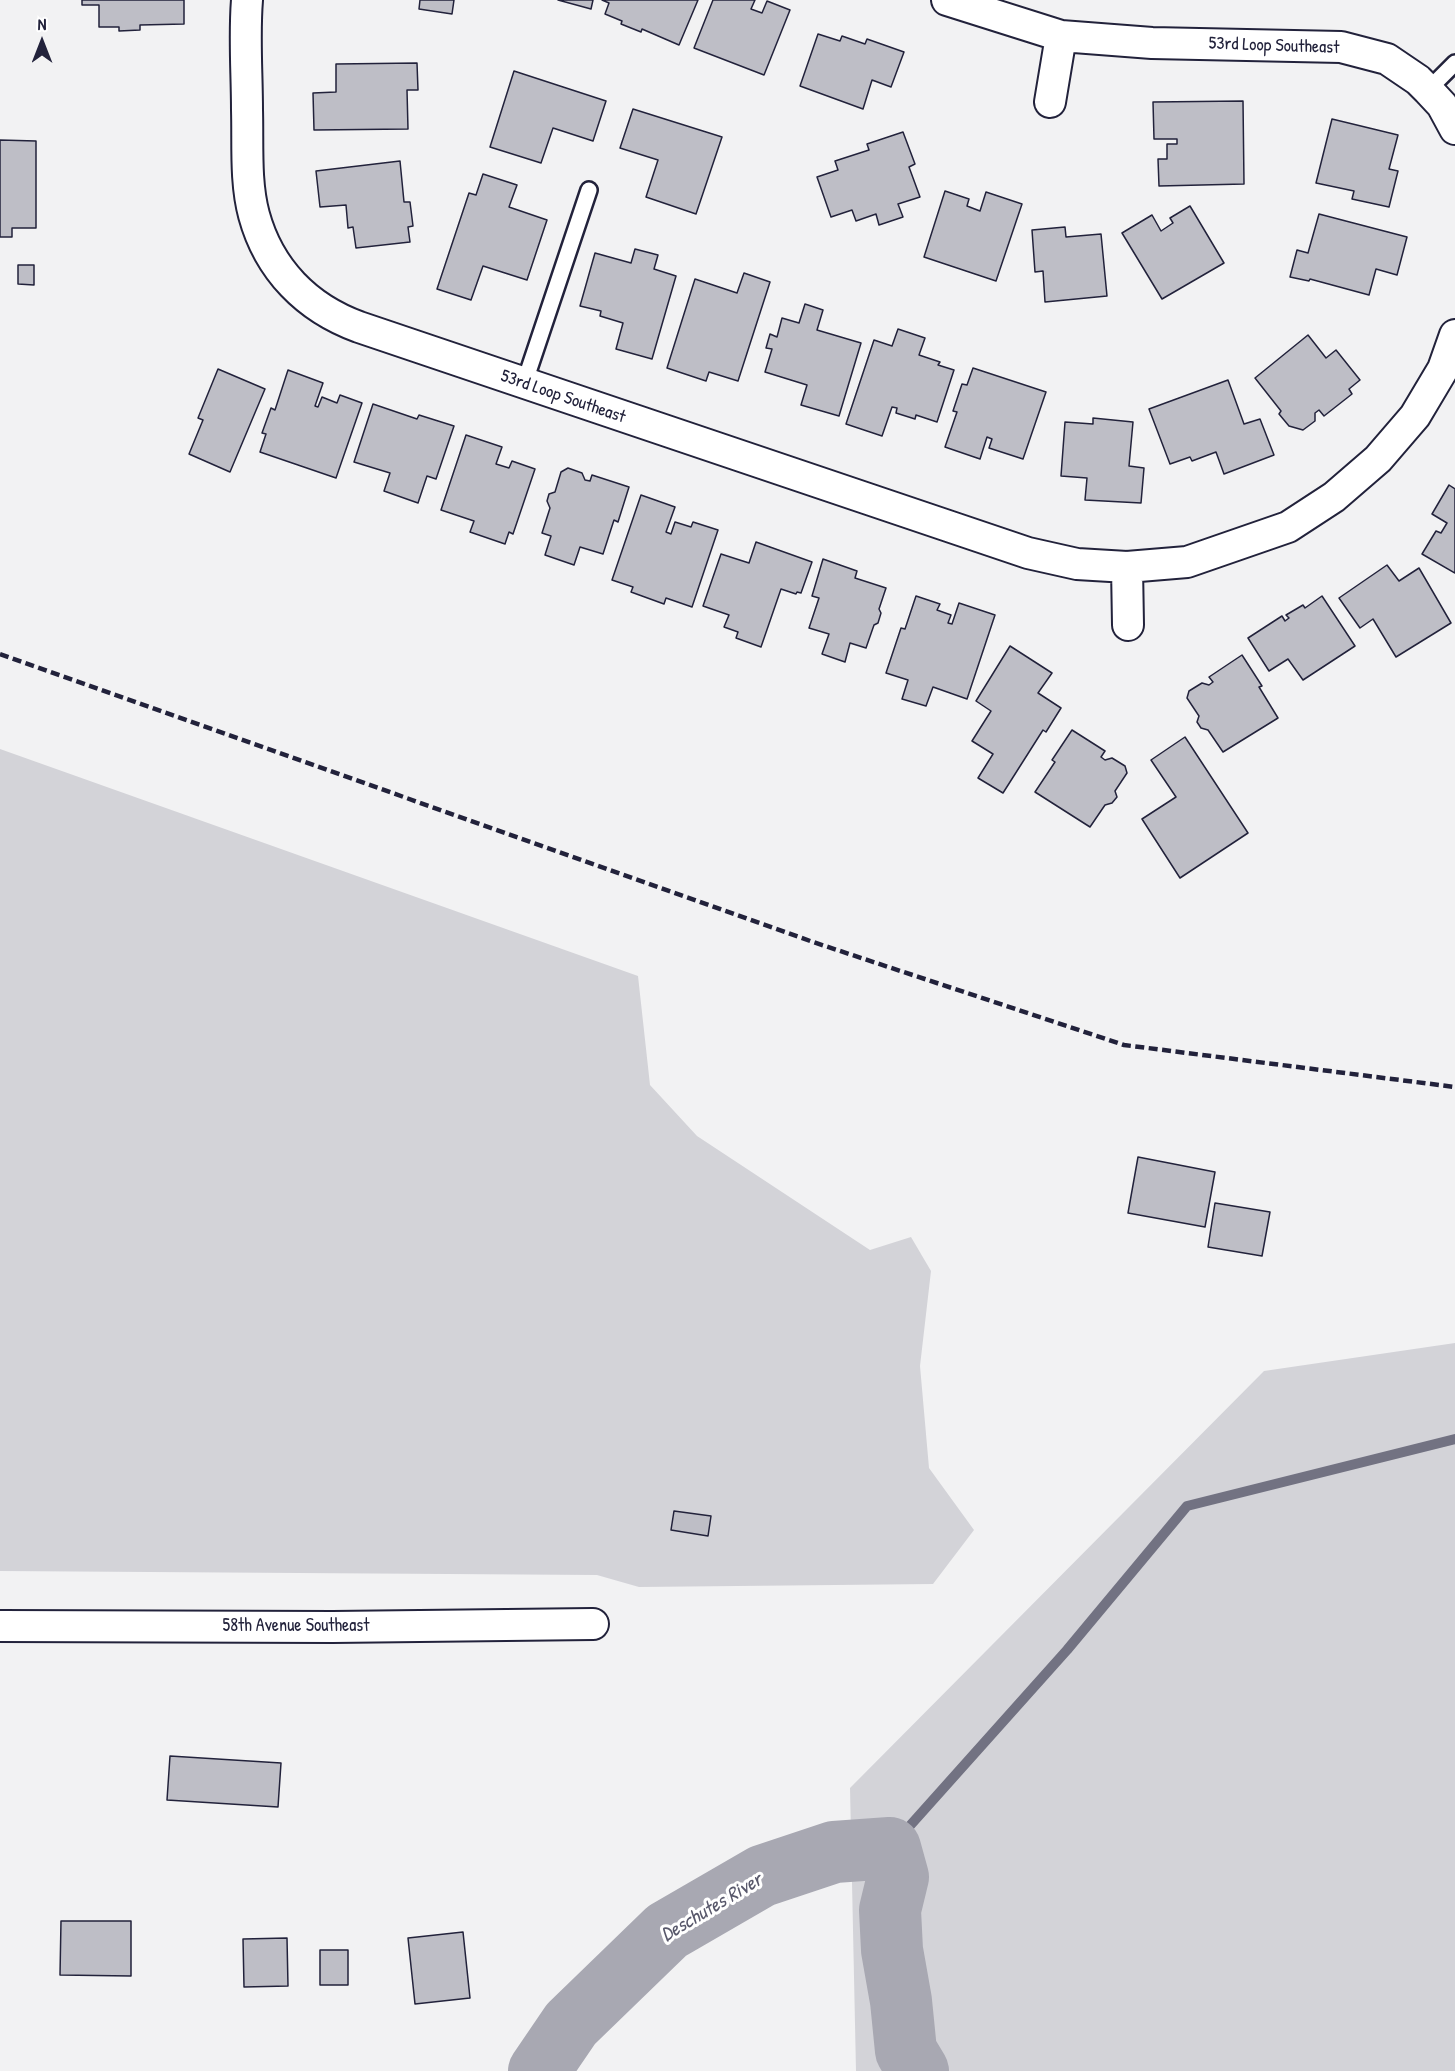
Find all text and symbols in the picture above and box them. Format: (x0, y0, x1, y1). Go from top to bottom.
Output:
north arrow (12, 12, 72, 72)
text: N (38, 13, 46, 35)
street label: 53rd Loop Southeast (1208, 33, 1340, 59)
street label: 53rd Loop Southeast (498, 366, 628, 428)
street label: 58th Avenue Southeast (223, 1615, 369, 1637)
water label: Deschutes River (657, 1868, 767, 1948)

